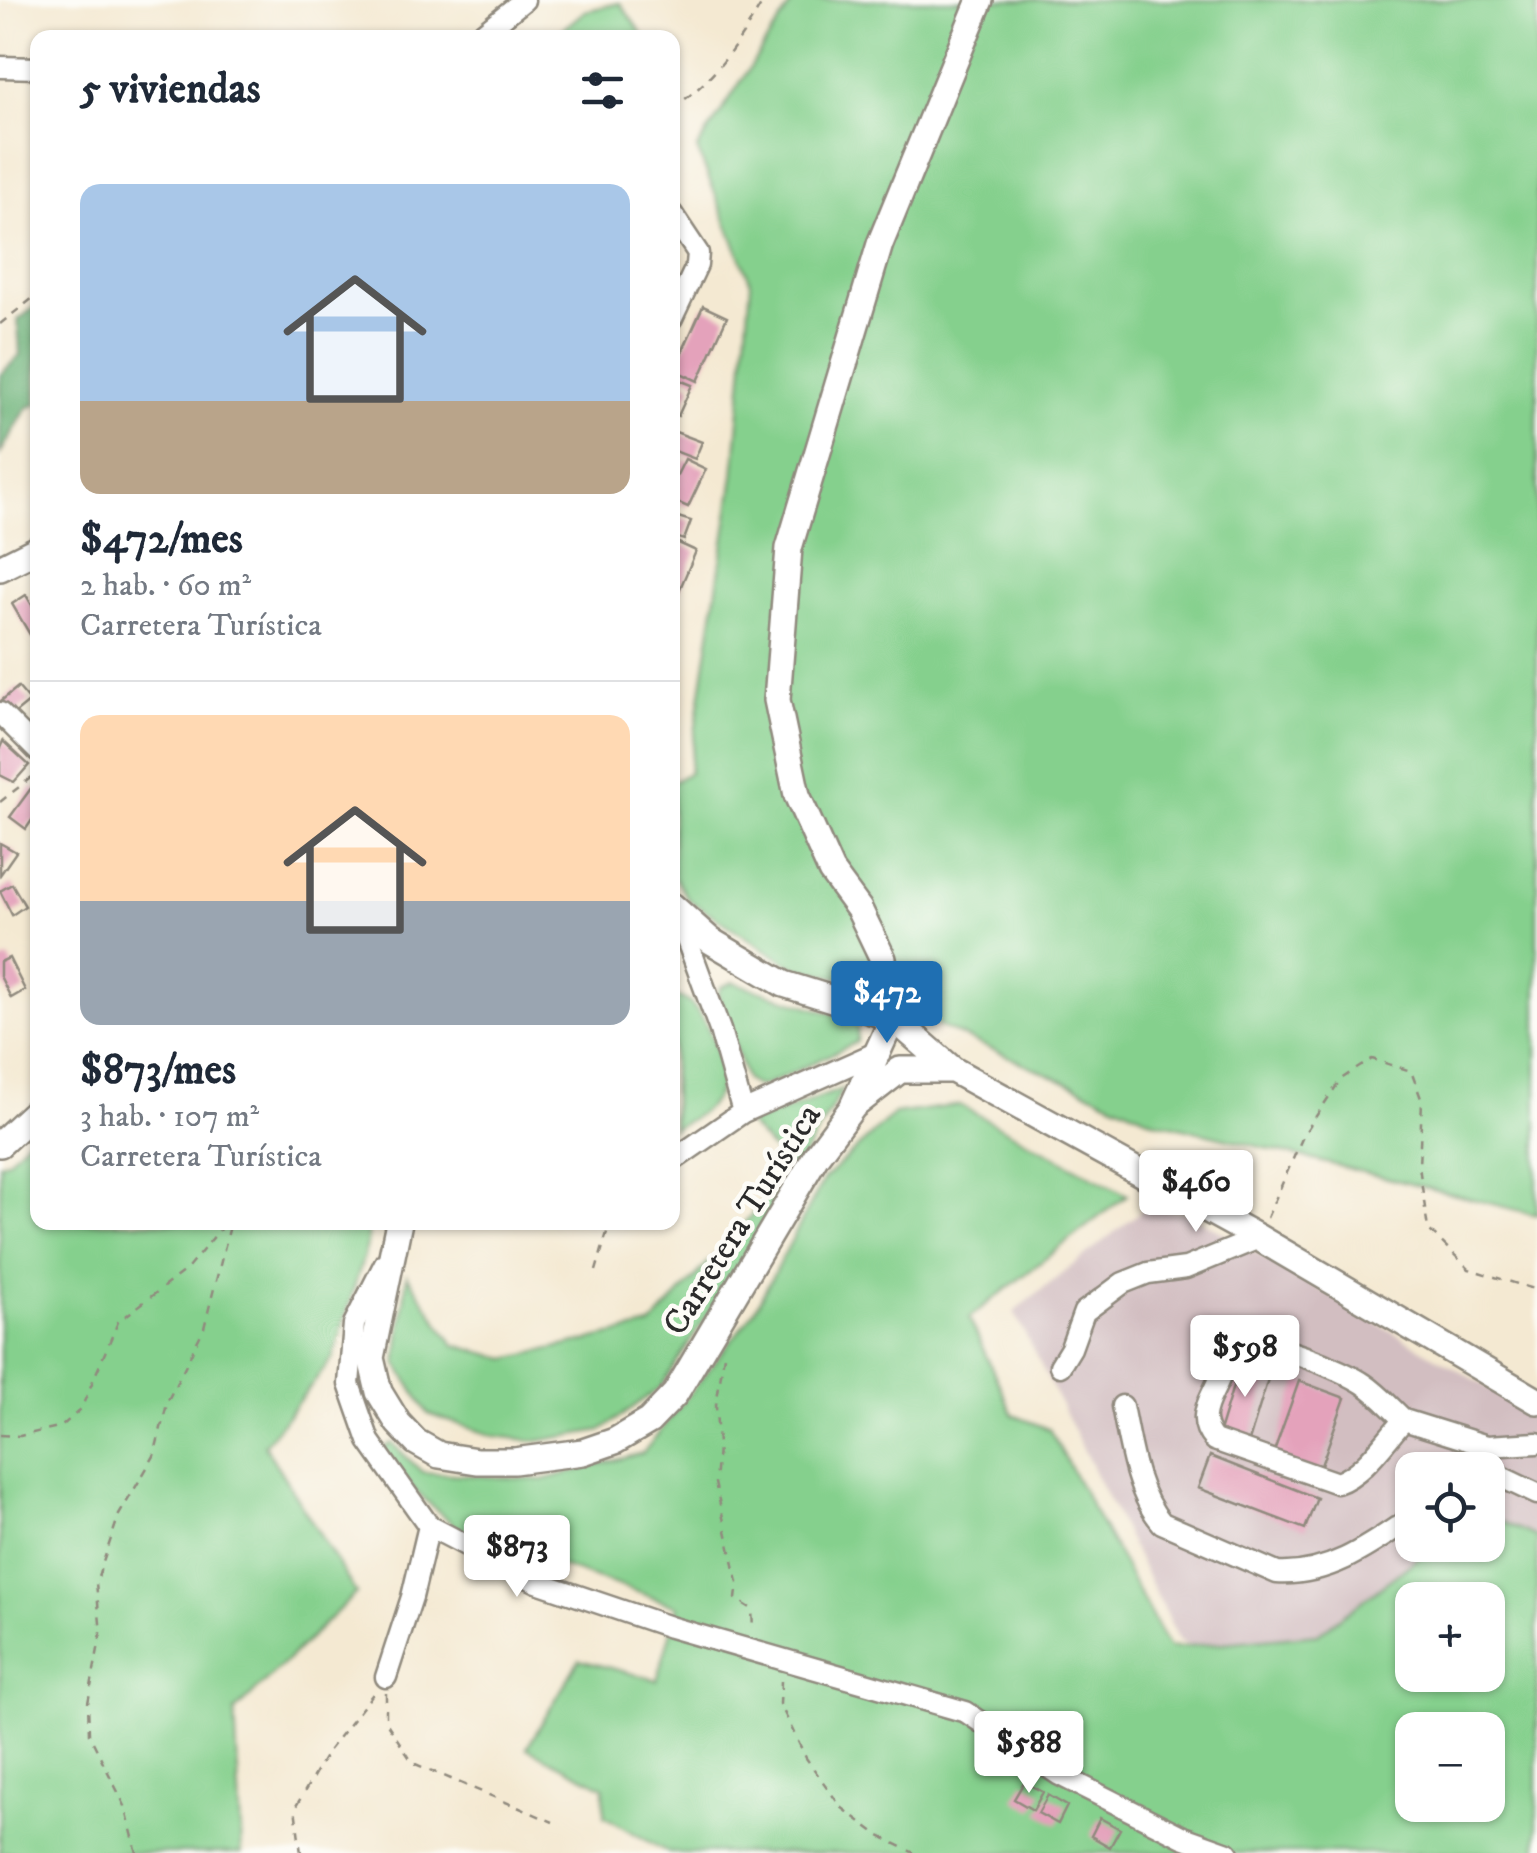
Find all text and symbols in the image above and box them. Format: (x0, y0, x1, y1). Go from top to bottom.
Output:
icon: filters (575, 63, 630, 118)
text: 5 viviendas (80, 64, 261, 116)
icon: home (265, 249, 445, 429)
text: $472/mes (80, 514, 243, 566)
text: 2 hab. · 60 m² (80, 566, 251, 606)
text: Carretera Turística (80, 606, 322, 646)
icon: home (265, 780, 445, 960)
pin: $472 (828, 961, 946, 1046)
text: $472 (853, 973, 921, 1013)
text: $873/mes (80, 1045, 236, 1097)
street label: Carretera Turística (654, 1096, 832, 1344)
text: 3 hab. · 107 m² (80, 1097, 259, 1137)
text: Carretera Turística (80, 1137, 322, 1177)
pin: $460 (1137, 1150, 1255, 1235)
text: $460 (1161, 1162, 1231, 1202)
pin: $598 (1186, 1315, 1304, 1400)
text: $598 (1212, 1327, 1278, 1367)
map controls (1395, 1452, 1505, 1822)
button: locate (1395, 1452, 1505, 1562)
pin: $873 (458, 1515, 576, 1600)
text: $873 (486, 1527, 548, 1567)
button: + (1395, 1582, 1505, 1692)
pin: $588 (970, 1711, 1088, 1796)
button: − (1395, 1712, 1505, 1822)
text: $588 (996, 1723, 1062, 1763)

